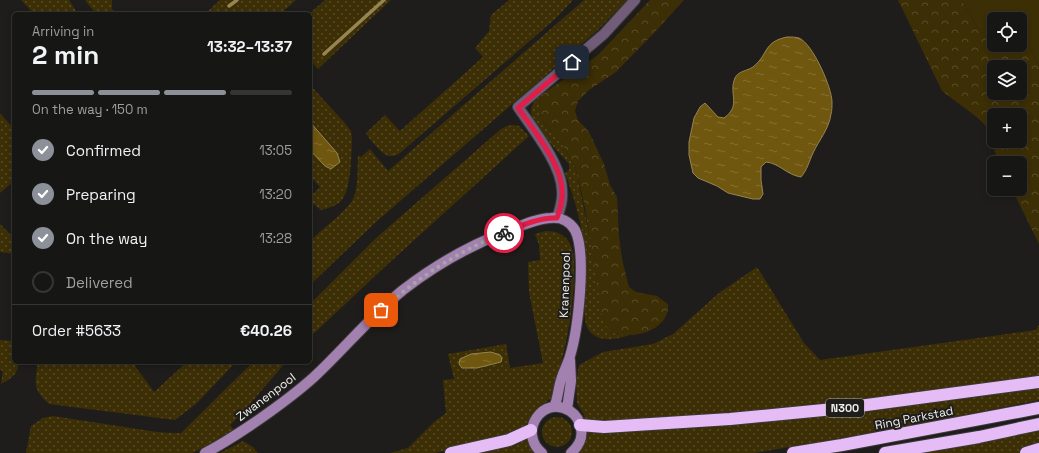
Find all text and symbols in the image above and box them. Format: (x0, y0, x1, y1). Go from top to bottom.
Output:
map controls (987, 12, 1027, 196)
button: locate (987, 12, 1027, 52)
text: Arriving in (32, 23, 94, 40)
text: 13:32–13:37 (207, 37, 292, 56)
text: 2 min (32, 38, 99, 72)
pin (555, 45, 589, 79)
icon: home (561, 51, 583, 73)
button: layers (987, 60, 1027, 100)
text: On the way · 150 m (32, 101, 148, 118)
button: + (987, 108, 1027, 148)
icon: check (32, 139, 54, 161)
text: Confirmed (66, 141, 141, 160)
text: 13:05 (259, 142, 292, 159)
button: − (987, 156, 1027, 196)
icon: check (32, 183, 54, 205)
text: Preparing (66, 185, 136, 204)
text: 13:20 (259, 186, 292, 203)
courier (484, 213, 524, 253)
icon: bike (493, 222, 515, 244)
icon: check (32, 227, 54, 249)
text: On the way (66, 229, 147, 248)
text: 13:28 (259, 230, 292, 247)
street label: Kranenpool (556, 252, 574, 318)
text: Delivered (66, 273, 133, 292)
pin (364, 293, 398, 327)
icon: bag (370, 299, 392, 321)
text: Order #5633 (32, 321, 121, 340)
text: €40.26 (240, 321, 292, 340)
street label: Zwanenpool (233, 369, 299, 425)
road number: N300 (826, 399, 864, 417)
street label: Ring Parkstad (873, 403, 955, 433)

